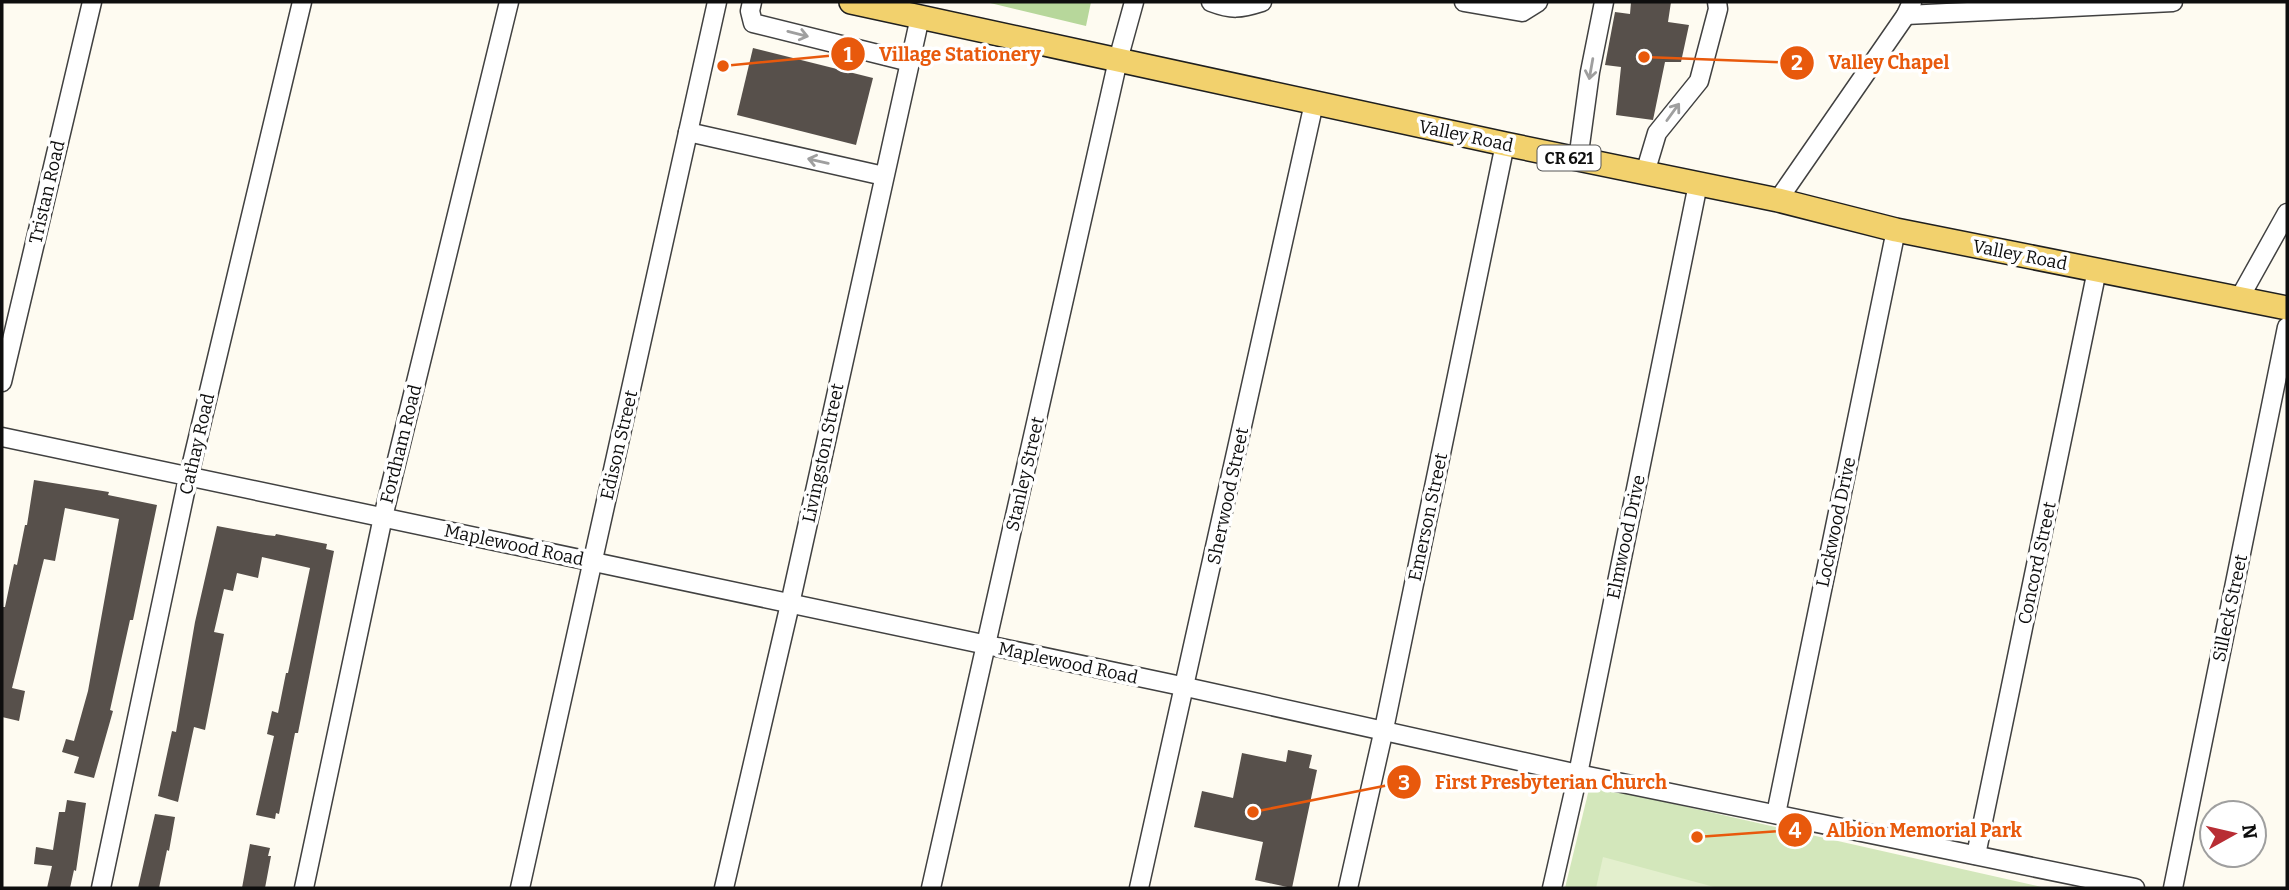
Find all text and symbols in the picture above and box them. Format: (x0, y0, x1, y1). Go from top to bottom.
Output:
one-way arrow (786, 28, 809, 41)
callout: Village Stationery (831, 34, 1055, 74)
text: 1 (843, 42, 853, 68)
text: Village Stationery (879, 43, 1041, 66)
callout: Valley Chapel (1779, 43, 1963, 83)
text: 2 (1791, 50, 1803, 76)
text: Valley Chapel (1829, 51, 1950, 74)
one-way arrow (1584, 57, 1597, 80)
one-way arrow (1666, 103, 1680, 122)
street label: Valley Road (1417, 115, 1516, 157)
street label: Tristan Road (24, 138, 70, 246)
road number: CR 621 (1538, 146, 1600, 170)
one-way arrow (807, 154, 830, 168)
street label: Valley Road (1971, 235, 2070, 275)
street label: Livingston Street (798, 381, 849, 525)
street label: Fordham Road (376, 382, 427, 506)
street label: Edison Street (596, 388, 642, 502)
street label: Cathay Road (175, 391, 219, 497)
street label: Stanley Street (1001, 414, 1049, 533)
street label: Sherwood Street (1203, 425, 1253, 567)
street label: Emerson Street (1404, 450, 1452, 583)
street label: Lockwood Drive (1811, 455, 1861, 589)
street label: Elmwood Drive (1602, 473, 1650, 601)
street label: Concord Street (2013, 499, 2061, 626)
street label: Maplewood Road (442, 519, 586, 571)
street label: Silleck Street (2208, 552, 2252, 664)
street label: Maplewood Road (996, 637, 1140, 689)
callout: First Presbyterian Church (1386, 762, 1681, 802)
text: 3 (1398, 770, 1410, 796)
text: First Presbyterian Church (1435, 771, 1667, 794)
north arrow (2198, 799, 2268, 869)
callout: Albion Memorial Park (1777, 810, 2036, 850)
text: 4 (1789, 818, 1802, 844)
text: Albion Memorial Park (1826, 819, 2023, 842)
text: N (2237, 823, 2262, 841)

